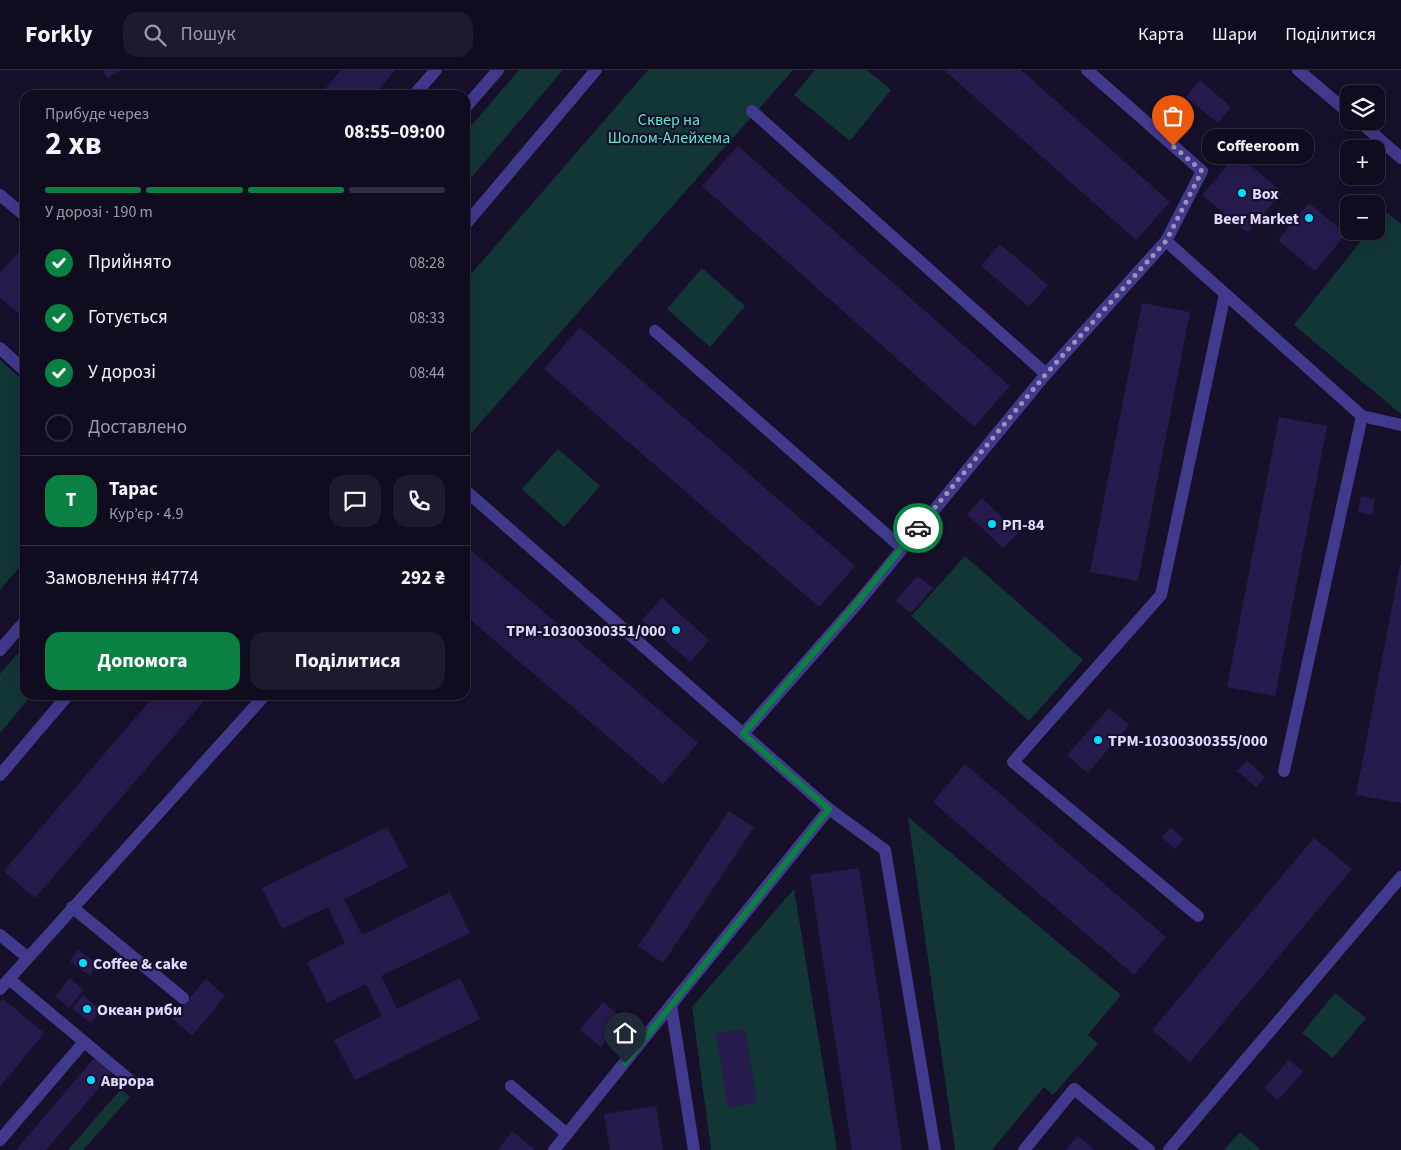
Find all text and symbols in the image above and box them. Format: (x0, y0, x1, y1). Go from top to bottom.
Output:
search box (123, 12, 473, 57)
text: Forkly (25, 17, 93, 52)
icon: search (141, 21, 169, 49)
text: Пошук (181, 21, 236, 48)
text: Карта (1138, 22, 1184, 47)
text: Шари (1212, 22, 1257, 47)
text: Поділитися (1285, 22, 1376, 47)
map controls (1340, 85, 1385, 240)
button: layers (1340, 85, 1385, 130)
pin (1152, 95, 1194, 146)
icon: bag (1159, 102, 1187, 130)
text: Прибуде через (45, 103, 149, 125)
park label: Сквер на Шолом-Алейхема (608, 109, 730, 149)
text: 08:55–09:00 (344, 119, 445, 146)
text: 2 хв (45, 121, 102, 167)
callout: Coffeeroom (1203, 128, 1316, 164)
text: Coffeeroom (1217, 135, 1299, 157)
button: + (1340, 140, 1385, 185)
place label: Box (1252, 183, 1278, 205)
marker: Box (1236, 187, 1248, 199)
button: − (1340, 195, 1385, 240)
text: У дорозі · 190 m (45, 201, 153, 223)
place label: Beer Market (1214, 208, 1299, 230)
marker: Beer Market (1303, 212, 1315, 224)
icon: check (45, 249, 73, 277)
text: Прийнято (88, 249, 172, 276)
text: 08:28 (409, 252, 445, 274)
icon: check (45, 304, 73, 332)
text: Готується (88, 304, 168, 331)
text: 08:33 (409, 307, 445, 329)
icon: check (45, 359, 73, 387)
text: У дорозі (88, 359, 156, 386)
text: 08:44 (409, 362, 445, 384)
text: Доставлено (88, 414, 187, 441)
button: chat (329, 475, 381, 527)
button: phone (393, 475, 445, 527)
text: Тарас (109, 476, 158, 503)
text: Т (66, 487, 76, 514)
text: Кур’єр · 4.9 (109, 503, 183, 525)
courier (893, 503, 943, 553)
icon: car (904, 514, 932, 542)
place label: РП-84 (1002, 514, 1045, 536)
marker: РП-84 (986, 518, 998, 530)
text: Замовлення #4774 (45, 565, 199, 592)
text: 292 ₴ (401, 565, 445, 592)
place label: ТРМ-10300300351/000 (506, 620, 666, 642)
marker: ТРМ-10300300351/000 (670, 624, 682, 636)
button: Допомога (45, 632, 240, 690)
button: Поділитися (250, 632, 445, 690)
place label: ТРМ-10300300355/000 (1108, 730, 1268, 752)
marker: ТРМ-10300300355/000 (1092, 734, 1104, 746)
place label: Coffee & cake (93, 953, 187, 975)
marker: Coffee & cake (77, 957, 89, 969)
place label: Океан риби (97, 999, 182, 1021)
marker: Океан риби (81, 1003, 93, 1015)
pin (604, 1012, 646, 1063)
icon: home (611, 1019, 639, 1047)
place label: Аврора (100, 1070, 154, 1092)
marker: Аврора (85, 1074, 97, 1086)

